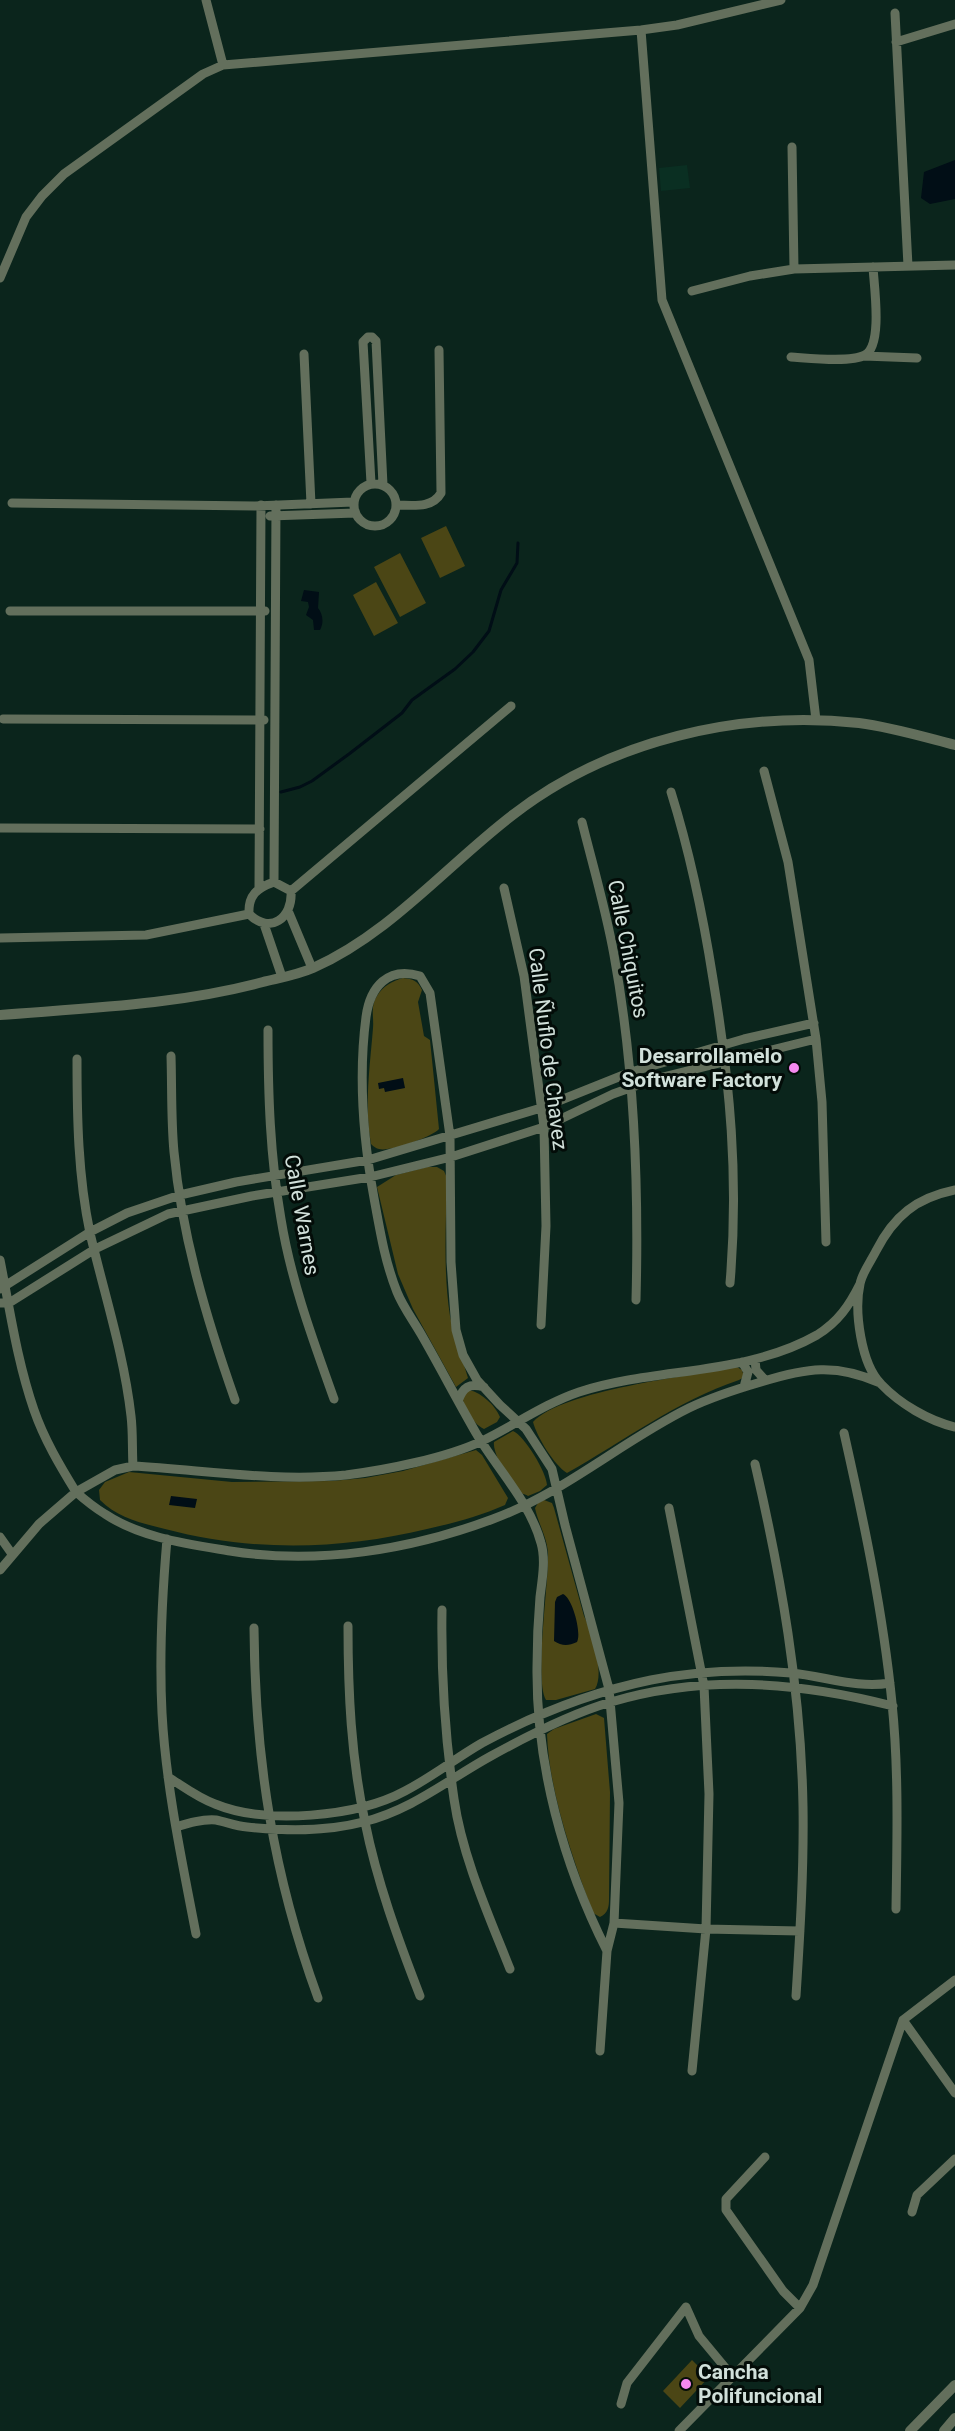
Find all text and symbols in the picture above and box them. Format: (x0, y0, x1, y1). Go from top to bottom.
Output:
street label: Calle Chiquitos (603, 878, 653, 1020)
street label: Calle Ñuflo de Chavez (524, 946, 572, 1152)
place label: Desarrollamelo Software Factory (621, 1044, 782, 1092)
marker: Desarrollamelo Software Factory (787, 1061, 801, 1075)
street label: Calle Warnes (280, 1153, 324, 1277)
place label: Cancha Polifuncional (698, 2360, 822, 2408)
marker: Cancha Polifuncional (679, 2377, 693, 2391)

